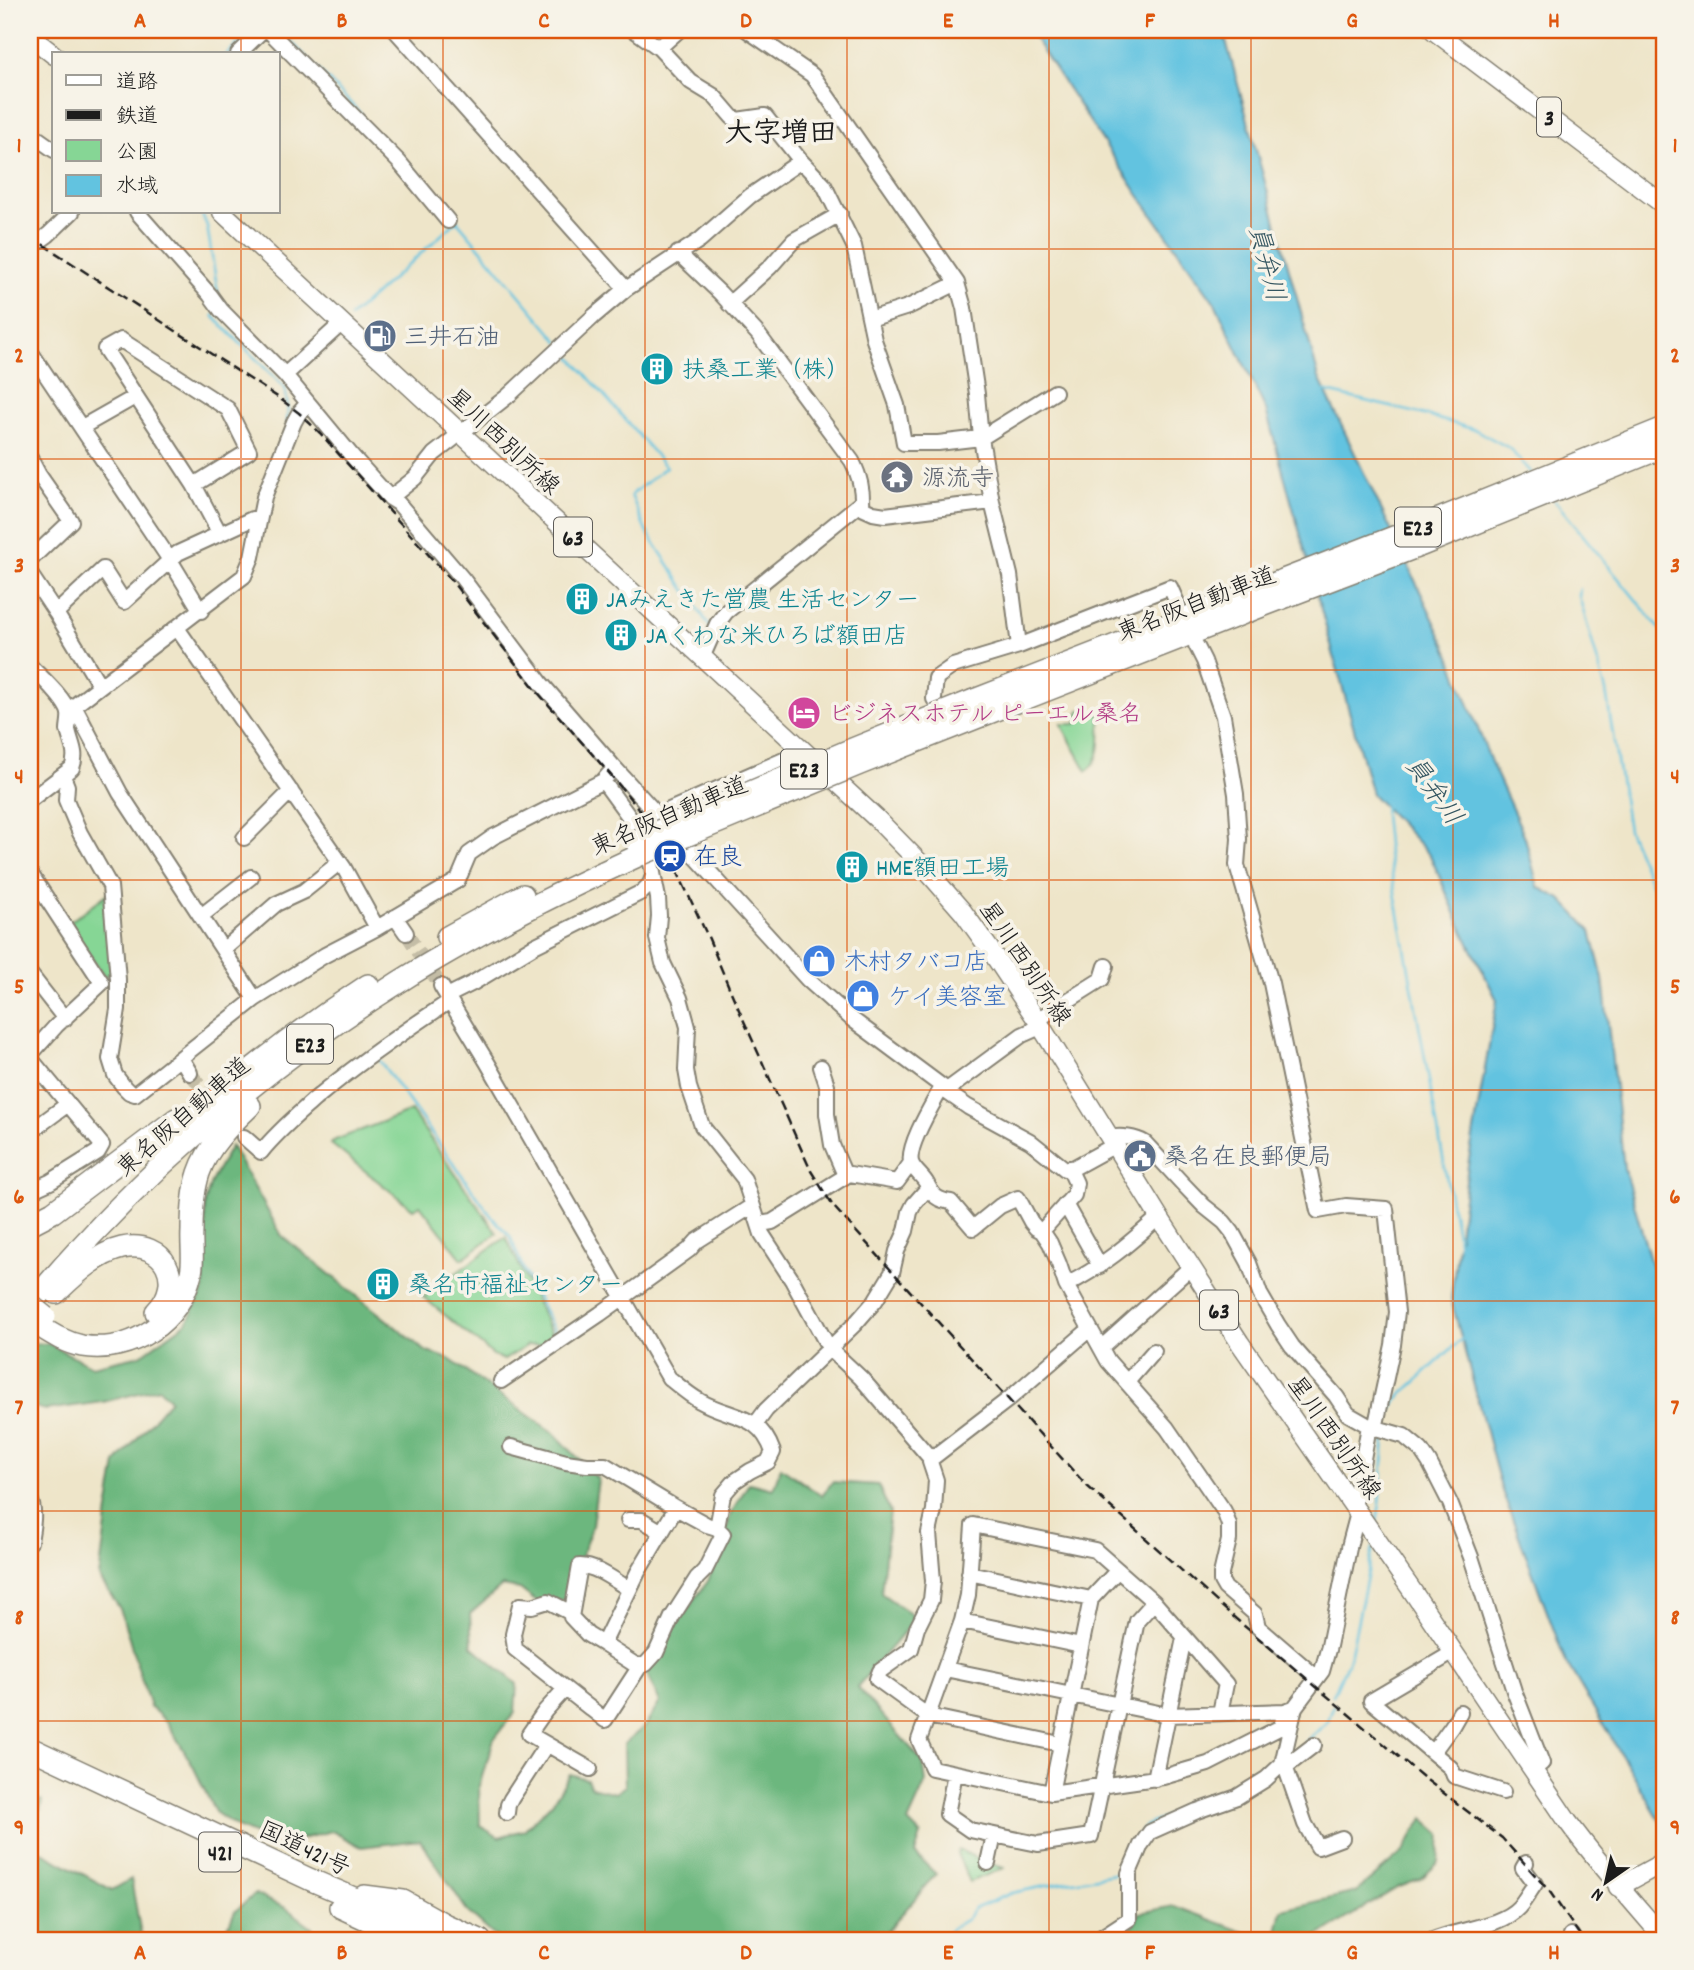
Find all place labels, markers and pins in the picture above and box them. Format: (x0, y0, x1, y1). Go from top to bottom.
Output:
fuel station icon: 三井石油 (361, 317, 399, 355)
place label: 三井石油 (404, 322, 500, 356)
building icon: 扶桑工業（株） (638, 350, 676, 388)
place label: 扶桑工業（株） (682, 355, 850, 389)
temple icon: 源流寺 (878, 458, 916, 496)
place label: 源流寺 (922, 463, 994, 497)
building icon: JAみえきた営農 生活センター (563, 580, 601, 618)
place label: JAみえきた営農 生活センター (606, 585, 919, 619)
building icon: JAくわな米ひろば額田店 (602, 616, 640, 654)
place label: JAくわな米ひろば額田店 (646, 621, 908, 655)
hotel icon: ビジネスホテル ピーエル桑名 (785, 694, 823, 732)
place label: ビジネスホテル ピーエル桑名 (828, 699, 1142, 733)
station icon: 在良 (651, 837, 689, 875)
place label: 在良 (694, 842, 742, 876)
building icon: HME額田工場 (833, 848, 871, 886)
place label: HME額田工場 (876, 853, 1009, 887)
shop icon: 木村タバコ店 (800, 942, 838, 980)
place label: 木村タバコ店 (844, 947, 988, 981)
shop icon: ケイ美容室 (844, 977, 882, 1015)
place label: ケイ美容室 (888, 982, 1007, 1016)
public building icon: 桑名在良郵便局 (1121, 1137, 1159, 1175)
place label: 桑名在良郵便局 (1164, 1142, 1332, 1176)
building icon: 桑名市福祉センター (364, 1265, 402, 1303)
place label: 桑名市福祉センター (408, 1270, 623, 1304)

